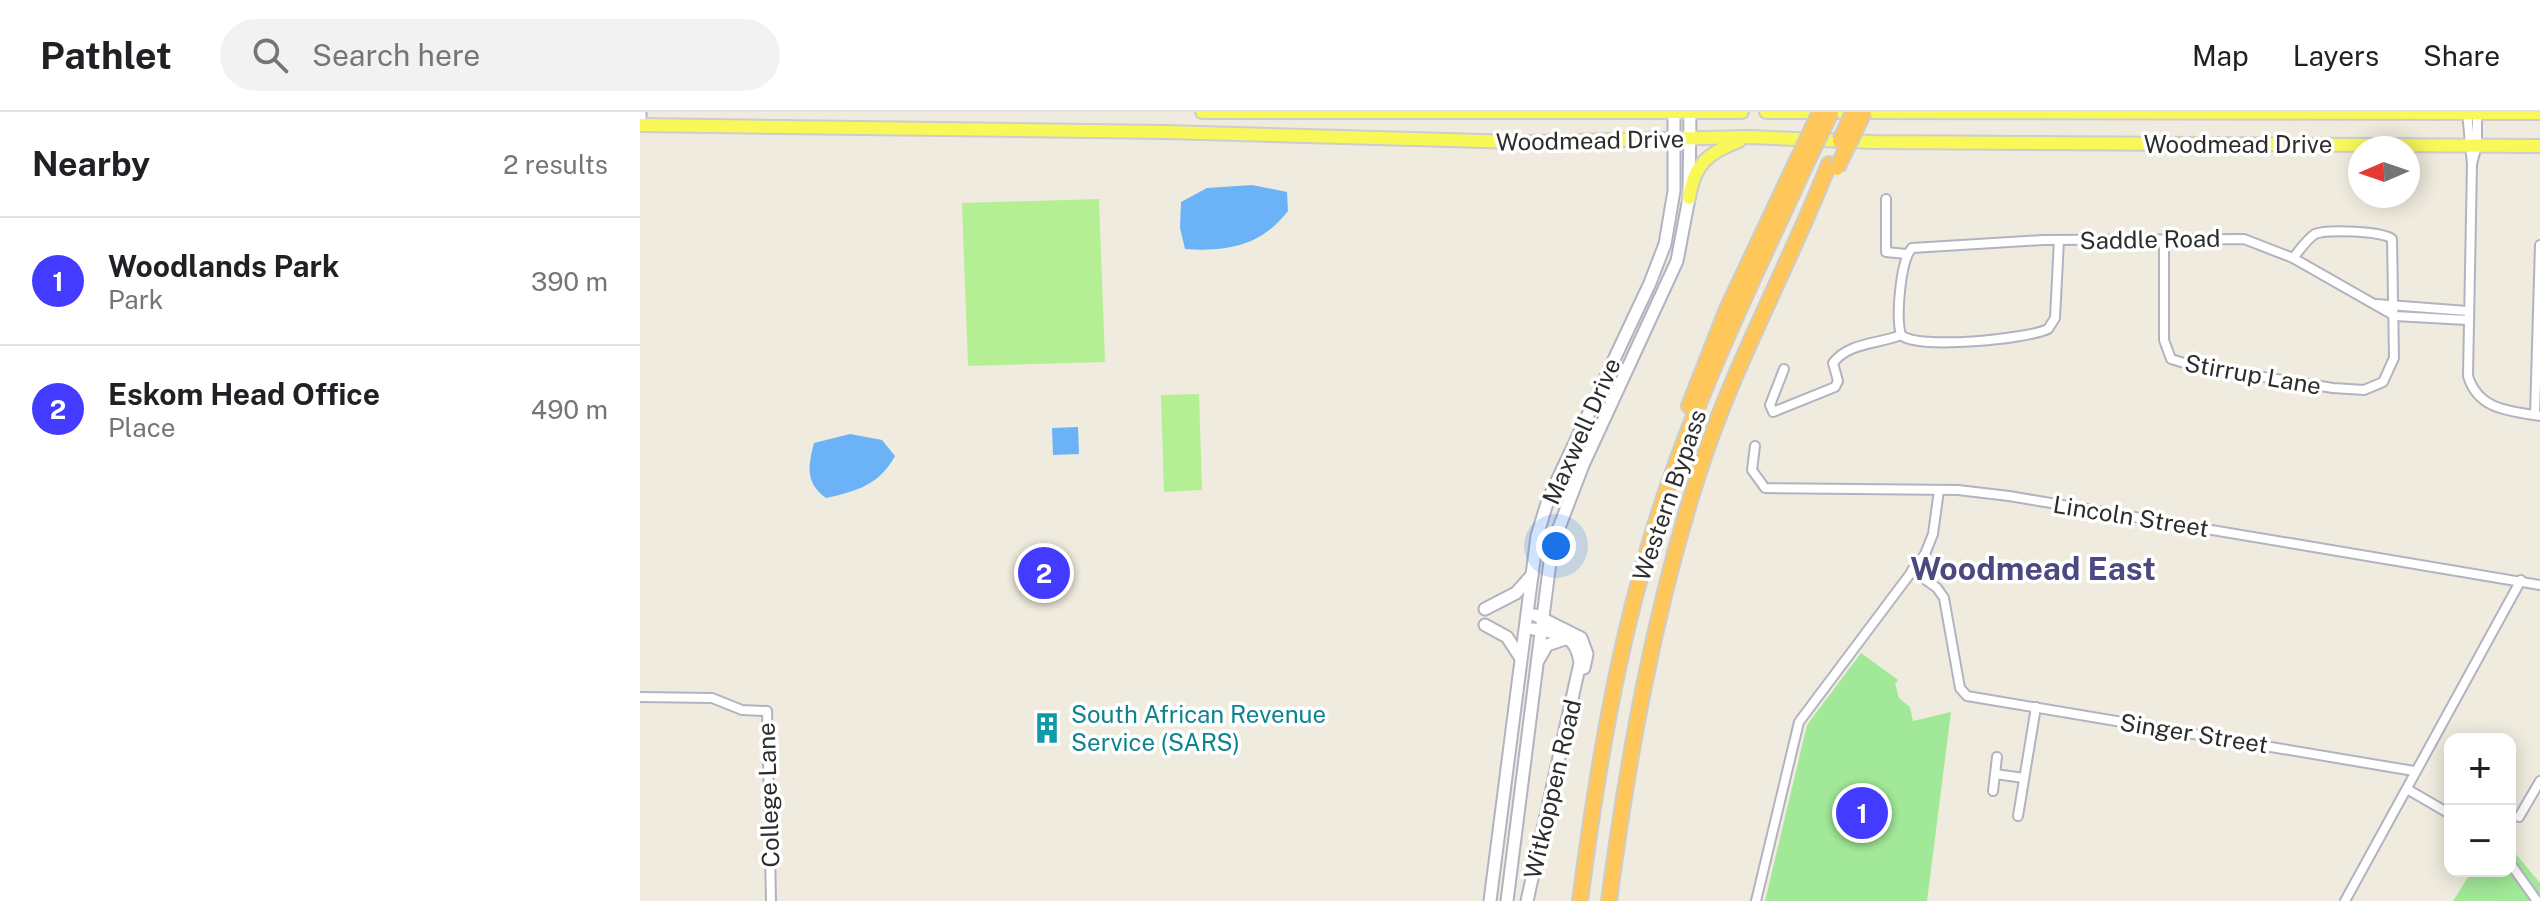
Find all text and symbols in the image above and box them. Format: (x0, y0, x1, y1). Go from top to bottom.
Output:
search box (220, 19, 780, 91)
text: Pathlet (40, 33, 172, 78)
icon: search (248, 33, 292, 77)
text: Search here (312, 37, 480, 73)
text: Map (2192, 39, 2249, 72)
text: Layers (2293, 39, 2379, 72)
text: Share (2423, 39, 2500, 72)
street label: Woodmead Drive (1496, 124, 1684, 156)
street label: Woodmead Drive (2144, 130, 2332, 158)
north arrow (2348, 136, 2420, 208)
text: Nearby (32, 144, 150, 184)
text: 2 results (503, 149, 608, 180)
street label: Saddle Road (2079, 224, 2221, 254)
text: Woodlands Park (108, 248, 339, 284)
text: 1 (52, 266, 64, 297)
text: 390 m (531, 266, 608, 297)
text: Park (108, 284, 163, 315)
street label: Stirrup Lane (2183, 348, 2323, 400)
street label: Maxwell Drive (1536, 353, 1626, 509)
text: Eskom Head Office (108, 376, 380, 412)
text: 2 (50, 394, 66, 425)
text: 490 m (531, 394, 608, 425)
street label: Western Bypass (1627, 406, 1711, 584)
text: Place (108, 412, 175, 443)
street label: Lincoln Street (2051, 490, 2211, 542)
your location (1536, 526, 1576, 566)
pin: 2 (1018, 543, 1070, 603)
district label: Woodmead East (1910, 550, 2156, 587)
street label: Witkoppen Road (1518, 697, 1586, 881)
place label: South African Revenue Service (SARS) (1071, 700, 1326, 756)
street label: Singer Street (2118, 707, 2270, 759)
building icon: South African Revenue Service (SARS) (1030, 711, 1064, 745)
street label: College Lane (751, 722, 785, 868)
map controls (2444, 733, 2516, 877)
button: + (2444, 733, 2516, 805)
pin: 1 (1836, 783, 1888, 843)
button: − (2444, 805, 2516, 877)

